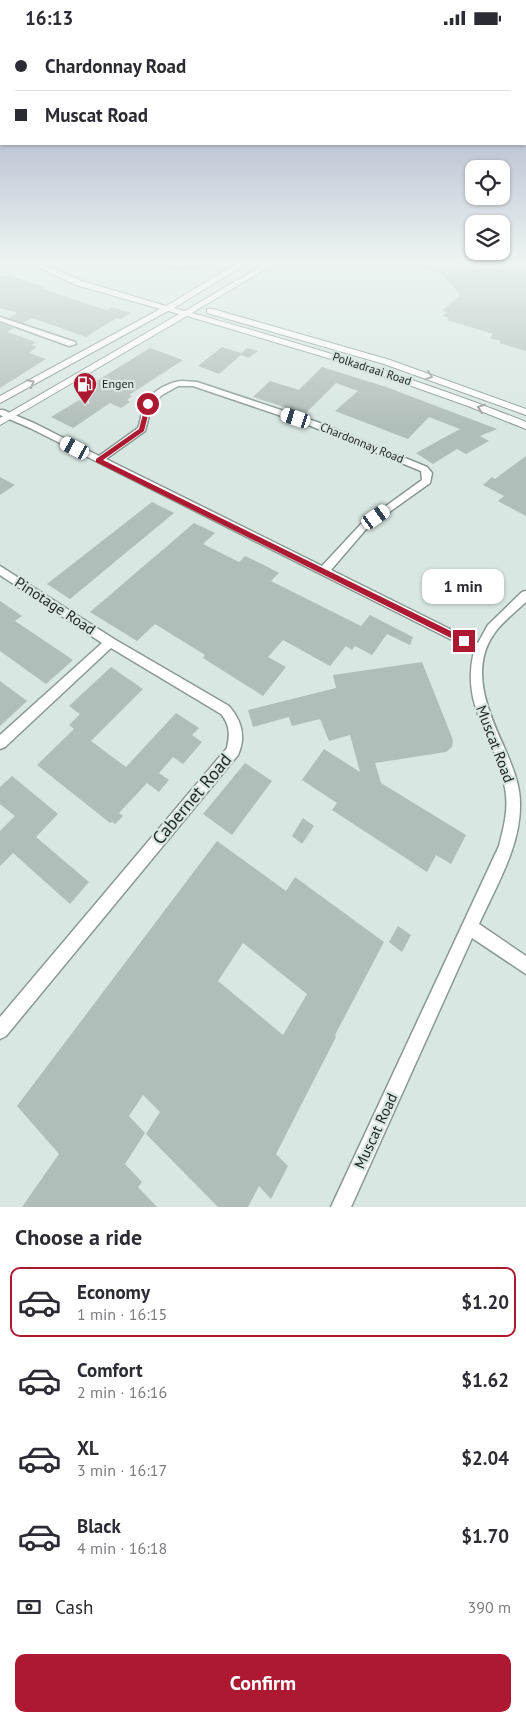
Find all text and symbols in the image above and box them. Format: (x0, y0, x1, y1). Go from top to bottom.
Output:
text: 16:13 (25, 6, 73, 30)
text: Chardonnay Road (45, 54, 186, 78)
text: Muscat Road (45, 103, 148, 127)
map controls (465, 160, 510, 260)
button: locate (465, 160, 510, 205)
button: layers (465, 215, 510, 260)
street label: Polkadraai Road (331, 349, 414, 388)
one-way arrow (424, 370, 433, 380)
fuel station icon: Engen (72, 371, 98, 405)
place label: Engen (102, 376, 134, 391)
one-way arrow (26, 379, 35, 389)
route start (137, 393, 159, 415)
one-way arrow (477, 404, 486, 414)
car (279, 406, 312, 430)
street label: Chardonnay Road (318, 419, 406, 466)
car (58, 434, 91, 462)
car (359, 502, 392, 532)
callout: 1 min (423, 569, 505, 603)
street label: Pinotage Road (11, 572, 99, 639)
text: 1 min (443, 576, 483, 596)
route end (453, 630, 475, 652)
street label: Muscat Road (472, 702, 519, 785)
street label: Cabernet Road (147, 748, 236, 849)
street label: Muscat Road (350, 1090, 401, 1172)
text: Choose a ride (15, 1223, 142, 1251)
icon: car (17, 1280, 62, 1325)
text: Economy (77, 1280, 150, 1304)
text: $1.20 (461, 1290, 509, 1314)
text: 1 min · 16:15 (77, 1304, 167, 1324)
icon: car (17, 1358, 62, 1403)
text: Comfort (77, 1358, 143, 1382)
text: $1.62 (461, 1368, 509, 1392)
text: 2 min · 16:16 (77, 1382, 167, 1402)
icon: car (17, 1436, 62, 1481)
text: XL (77, 1436, 99, 1460)
text: $2.04 (461, 1446, 509, 1470)
text: 3 min · 16:17 (77, 1460, 167, 1480)
icon: car (17, 1514, 62, 1559)
text: Black (77, 1514, 121, 1538)
text: $1.70 (461, 1524, 509, 1548)
text: 4 min · 16:18 (77, 1538, 167, 1558)
icon: cash (15, 1593, 43, 1621)
text: Cash (55, 1595, 93, 1619)
text: 390 m (468, 1597, 511, 1617)
button: Confirm (15, 1654, 511, 1712)

